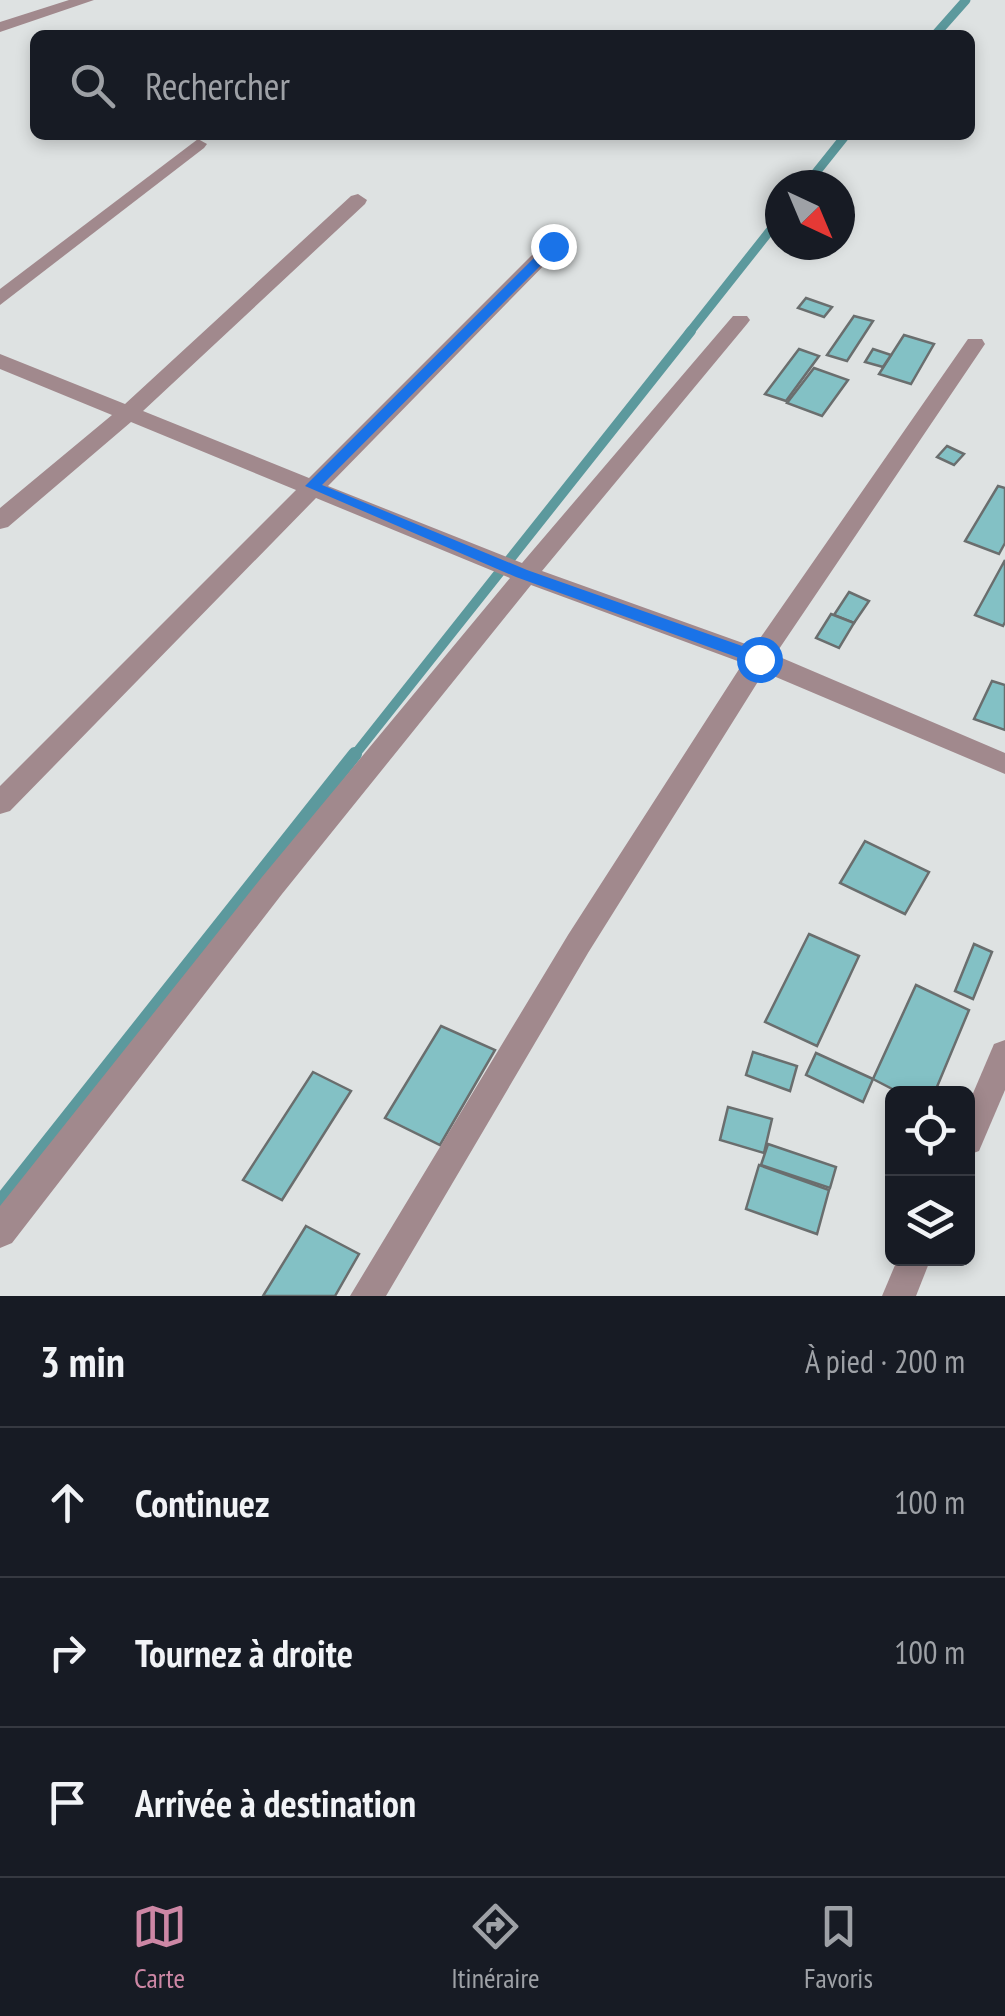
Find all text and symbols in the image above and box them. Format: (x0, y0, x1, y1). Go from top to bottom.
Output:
search box (30, 30, 975, 140)
icon: search (65, 58, 120, 113)
text: Rechercher (145, 61, 290, 110)
north arrow (765, 170, 855, 260)
route end (531, 224, 577, 270)
route start (737, 637, 783, 683)
map controls (885, 1086, 975, 1266)
button: locate (885, 1086, 975, 1176)
button: layers (885, 1176, 975, 1266)
text: 3 min (40, 1334, 125, 1389)
text: À pied · 200 m (805, 1340, 965, 1382)
icon: ahead (40, 1475, 95, 1530)
text: Continuez (135, 1478, 270, 1527)
text: 100 m (894, 1481, 965, 1523)
icon: right (40, 1625, 95, 1680)
text: Tournez à droite (135, 1628, 353, 1677)
text: 100 m (894, 1631, 965, 1673)
icon: arrive (40, 1775, 95, 1830)
text: Arrivée à destination (135, 1778, 416, 1827)
tab: Carte (132, 1899, 187, 1996)
tab: Itinéraire (451, 1899, 540, 1996)
tab: Favoris (804, 1899, 873, 1996)

